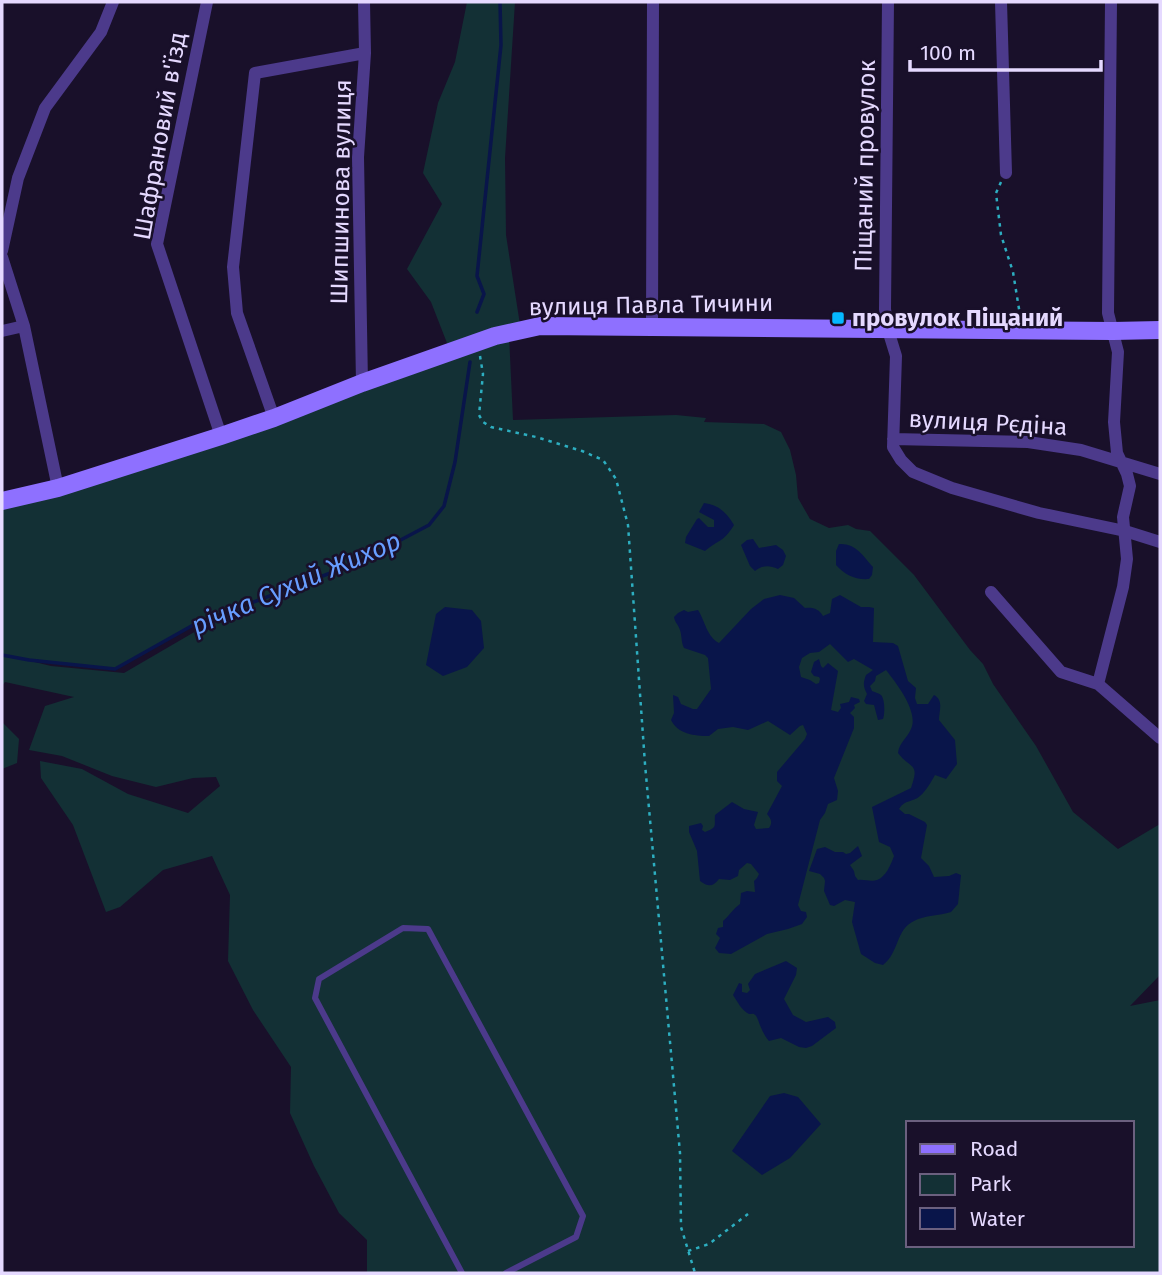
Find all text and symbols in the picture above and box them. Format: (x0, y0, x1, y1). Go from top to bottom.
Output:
scale bar (910, 28, 1101, 72)
street label: Шафрановий в'їзд (128, 30, 192, 242)
text: 100 m (920, 40, 976, 66)
street label: Піщаний провулок (849, 59, 881, 272)
street label: Шипшинова вулиця (325, 79, 357, 305)
street label: вулиця Павла Тичини (528, 289, 774, 321)
place label: провулок Піщаний (852, 304, 1063, 332)
marker: провулок Піщаний (830, 310, 846, 326)
street label: вулиця Рєдіна (908, 405, 1068, 441)
water label: річка Сухий Жихор (187, 525, 406, 642)
legend (906, 1121, 1134, 1247)
text: Road (970, 1136, 1018, 1162)
text: Park (970, 1171, 1012, 1197)
text: Water (970, 1206, 1025, 1232)

